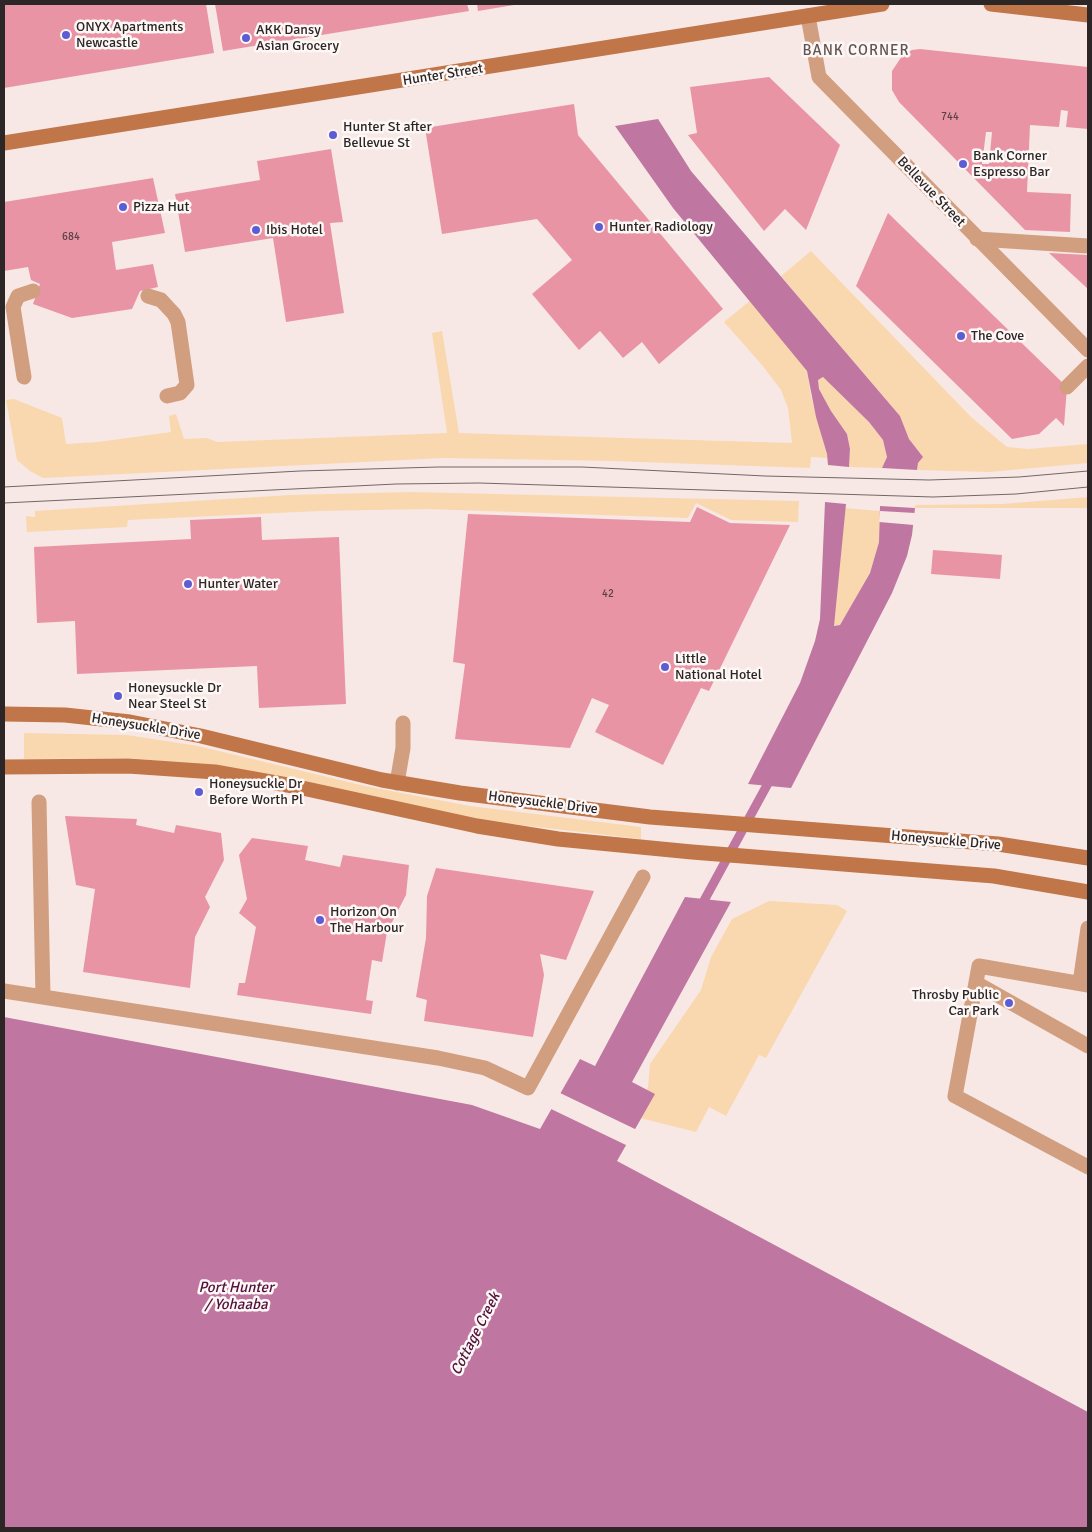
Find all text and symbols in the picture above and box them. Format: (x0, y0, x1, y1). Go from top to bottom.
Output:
place label: ONYX Apartments Newcastle (76, 19, 183, 52)
place label: AKK Dansy Asian Grocery (256, 22, 339, 54)
marker: ONYX Apartments Newcastle (60, 29, 72, 41)
marker: AKK Dansy Asian Grocery (240, 32, 252, 44)
district label: BANK CORNER (801, 42, 911, 60)
street label: Hunter Street (402, 60, 484, 90)
house number: 744 (941, 110, 959, 124)
place label: Hunter St after Bellevue St (343, 119, 432, 152)
marker: Hunter St after Bellevue St (327, 129, 339, 141)
place label: Bank Corner Espresso Bar (973, 148, 1050, 180)
street label: Bellevue Street (893, 154, 969, 230)
marker: Bank Corner Espresso Bar (957, 158, 969, 170)
place label: Pizza Hut (133, 199, 189, 215)
marker: Pizza Hut (117, 201, 129, 213)
place label: Hunter Radiology (609, 219, 713, 235)
marker: Hunter Radiology (593, 221, 605, 233)
place label: Ibis Hotel (266, 222, 323, 238)
marker: Ibis Hotel (250, 224, 262, 236)
house number: 684 (62, 230, 80, 244)
place label: The Cove (971, 328, 1024, 344)
marker: The Cove (955, 330, 967, 342)
place label: Hunter Water (198, 576, 278, 592)
marker: Hunter Water (182, 578, 194, 590)
house number: 42 (602, 587, 614, 601)
place label: Little National Hotel (675, 651, 762, 684)
marker: Little National Hotel (659, 661, 671, 673)
place label: Honeysuckle Dr Near Steel St (128, 680, 221, 712)
marker: Honeysuckle Dr Near Steel St (112, 690, 124, 702)
street label: Honeysuckle Drive (90, 710, 202, 744)
place label: Honeysuckle Dr Before Worth Pl (209, 776, 303, 809)
marker: Honeysuckle Dr Before Worth Pl (193, 786, 205, 798)
street label: Honeysuckle Drive (487, 788, 599, 818)
street label: Honeysuckle Drive (890, 828, 1002, 854)
place label: Horizon On The Harbour (330, 904, 404, 936)
marker: Horizon On The Harbour (314, 914, 326, 926)
place label: Throsby Public Car Park (912, 987, 999, 1020)
marker: Throsby Public Car Park (1003, 997, 1015, 1009)
water label: Port Hunter / Yohaaba (199, 1279, 273, 1314)
water label: Cottage Creek (447, 1290, 505, 1378)

